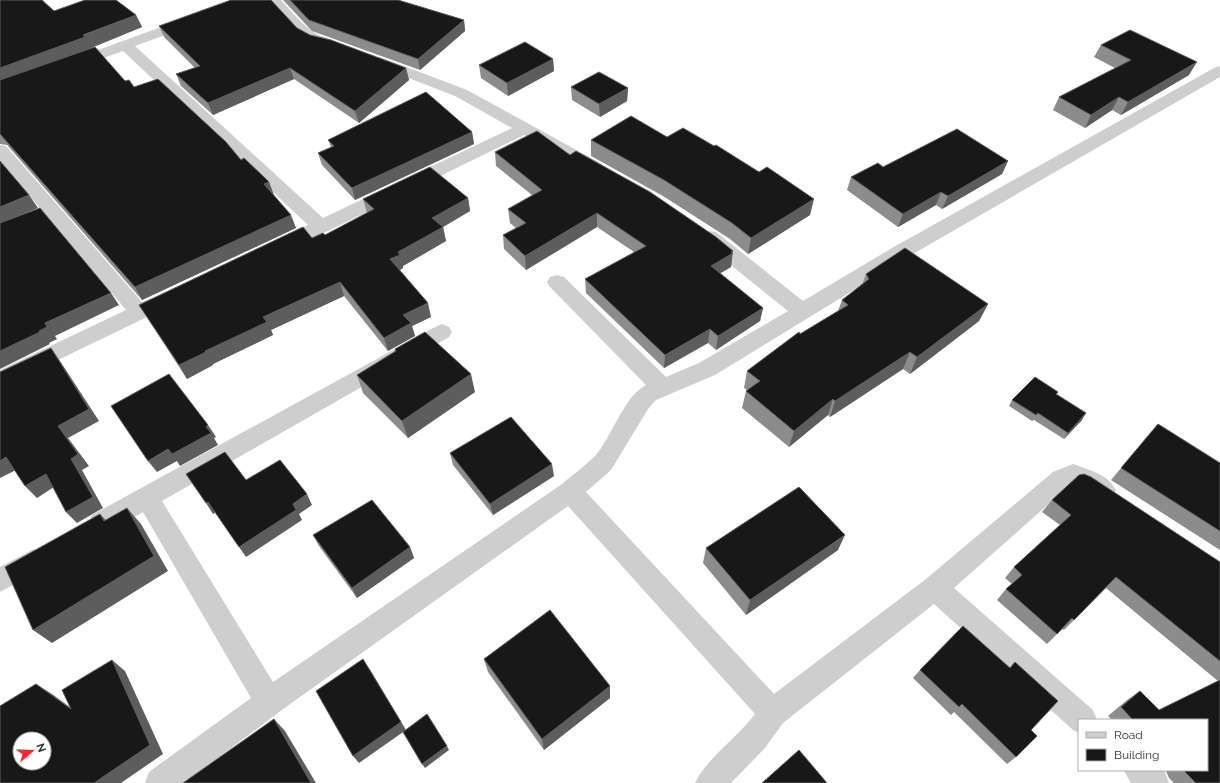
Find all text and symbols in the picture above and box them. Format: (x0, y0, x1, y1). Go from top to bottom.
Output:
legend (1078, 719, 1208, 771)
text: Road (1114, 728, 1143, 742)
north arrow (12, 731, 52, 771)
text: N (33, 742, 48, 754)
text: Building (1114, 748, 1160, 762)

